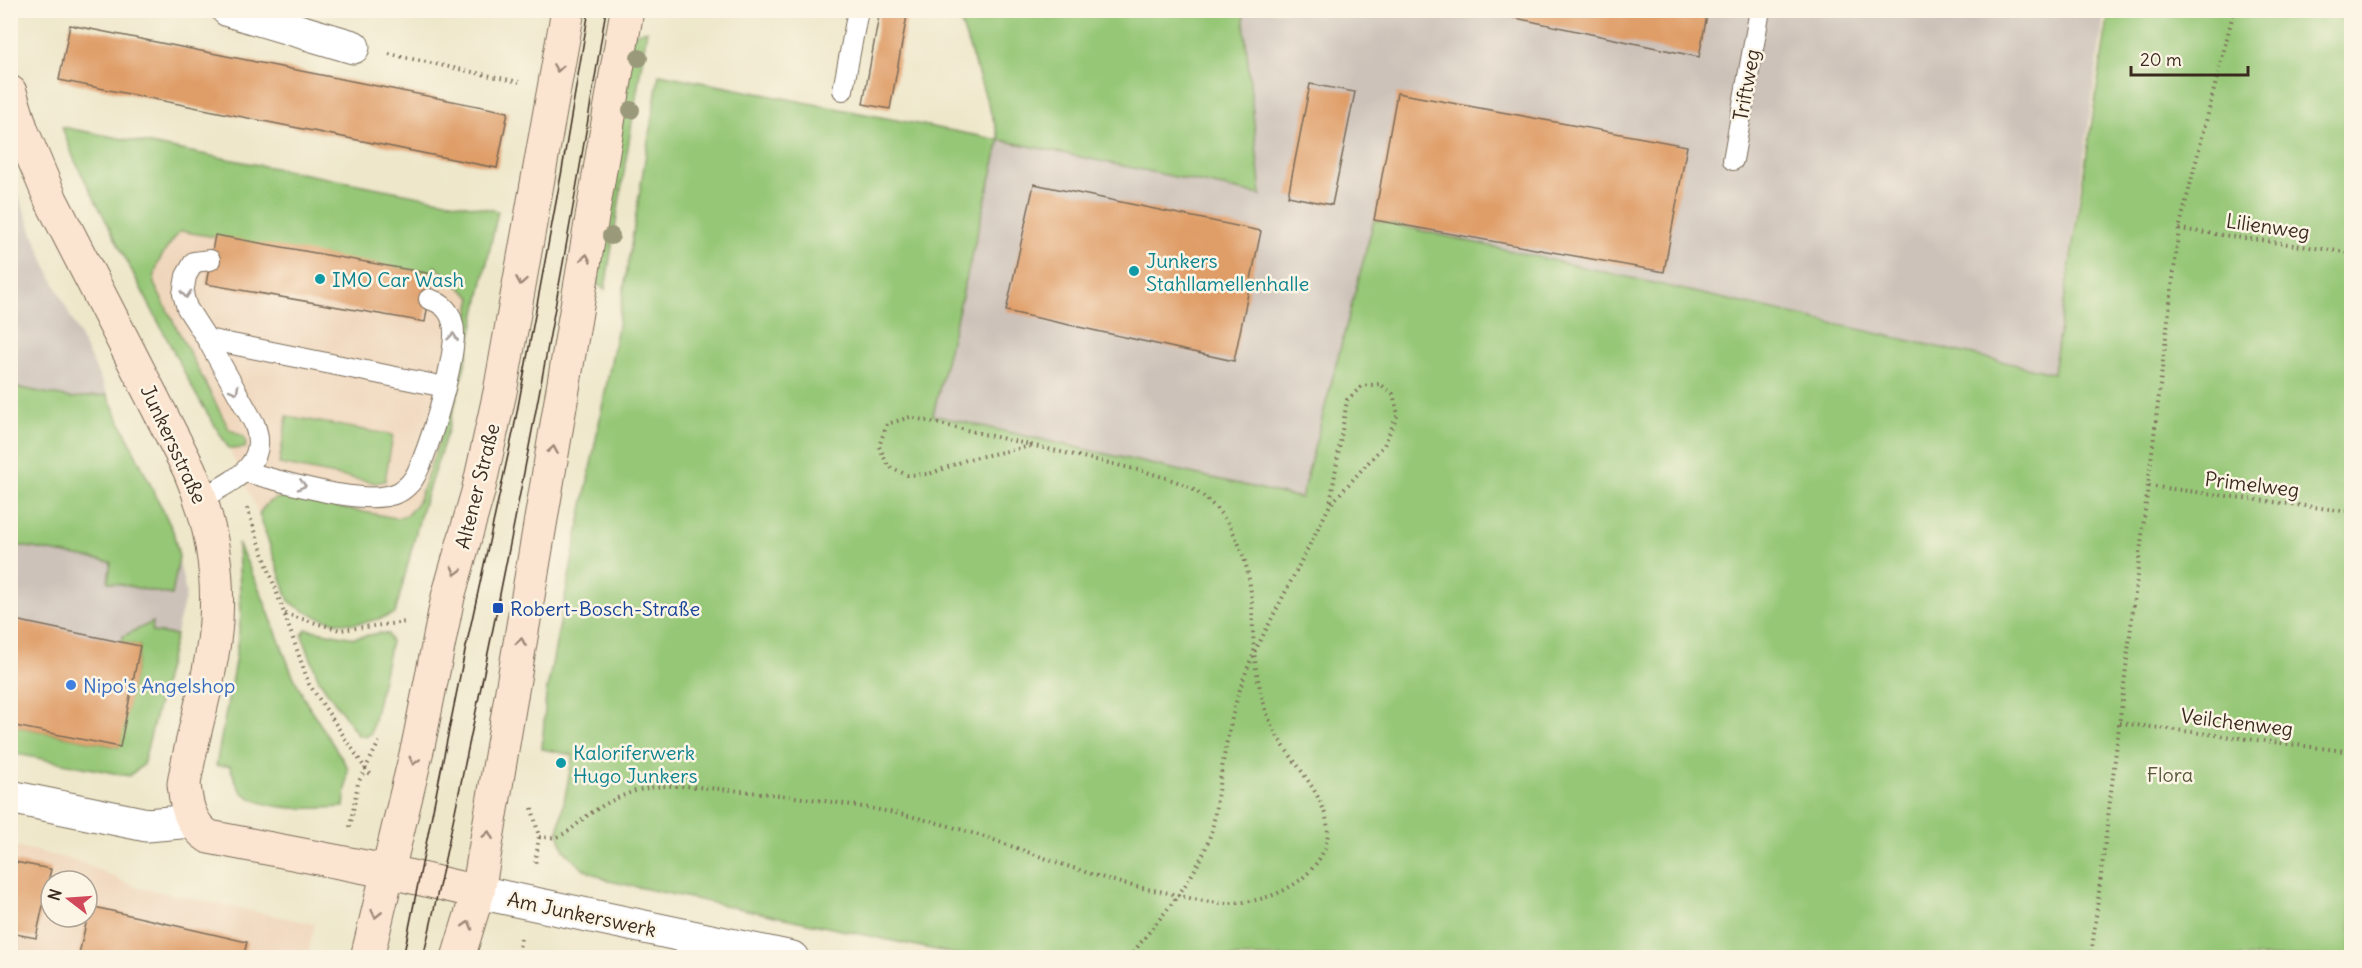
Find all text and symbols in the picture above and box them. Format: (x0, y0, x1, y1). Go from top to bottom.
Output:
scale bar (2131, 39, 2248, 77)
street label: Triftweg (1727, 47, 1765, 123)
text: 20 m (2140, 48, 2182, 71)
one-way arrow (553, 64, 565, 73)
street label: Lilienweg (2225, 208, 2311, 244)
place label: Junkers Stahllamellenhalle (1146, 248, 1309, 296)
one-way arrow (579, 253, 591, 262)
marker: Junkers Stahllamellenhalle (1127, 264, 1141, 278)
place label: IMO Car Wash (332, 267, 464, 292)
marker: IMO Car Wash (313, 272, 327, 286)
one-way arrow (515, 276, 528, 286)
one-way arrow (179, 290, 192, 299)
one-way arrow (446, 332, 459, 341)
street label: Junkersstraße (136, 381, 212, 507)
one-way arrow (228, 384, 239, 395)
street label: Altener Straße (449, 421, 505, 551)
one-way arrow (547, 445, 559, 455)
street label: Primelweg (2203, 466, 2301, 502)
one-way arrow (296, 478, 306, 491)
one-way arrow (450, 565, 463, 575)
place label: Robert-Bosch-Straße (510, 596, 700, 621)
marker: Robert-Bosch-Straße (491, 601, 505, 615)
one-way arrow (514, 638, 527, 648)
place label: Nipo's Angelshop (83, 673, 235, 698)
marker: Nipo's Angelshop (64, 678, 78, 692)
street label: Veilchenweg (2179, 703, 2295, 741)
place label: Kaloriferwerk Hugo Junkers (573, 740, 698, 788)
one-way arrow (408, 756, 421, 766)
marker: Kaloriferwerk Hugo Junkers (554, 756, 568, 770)
park label: Flora (2147, 762, 2193, 787)
one-way arrow (481, 830, 494, 840)
north arrow (39, 869, 99, 929)
text: N (43, 886, 66, 903)
street label: Am Junkerswerk (505, 886, 659, 942)
one-way arrow (371, 909, 384, 919)
one-way arrow (461, 920, 473, 931)

